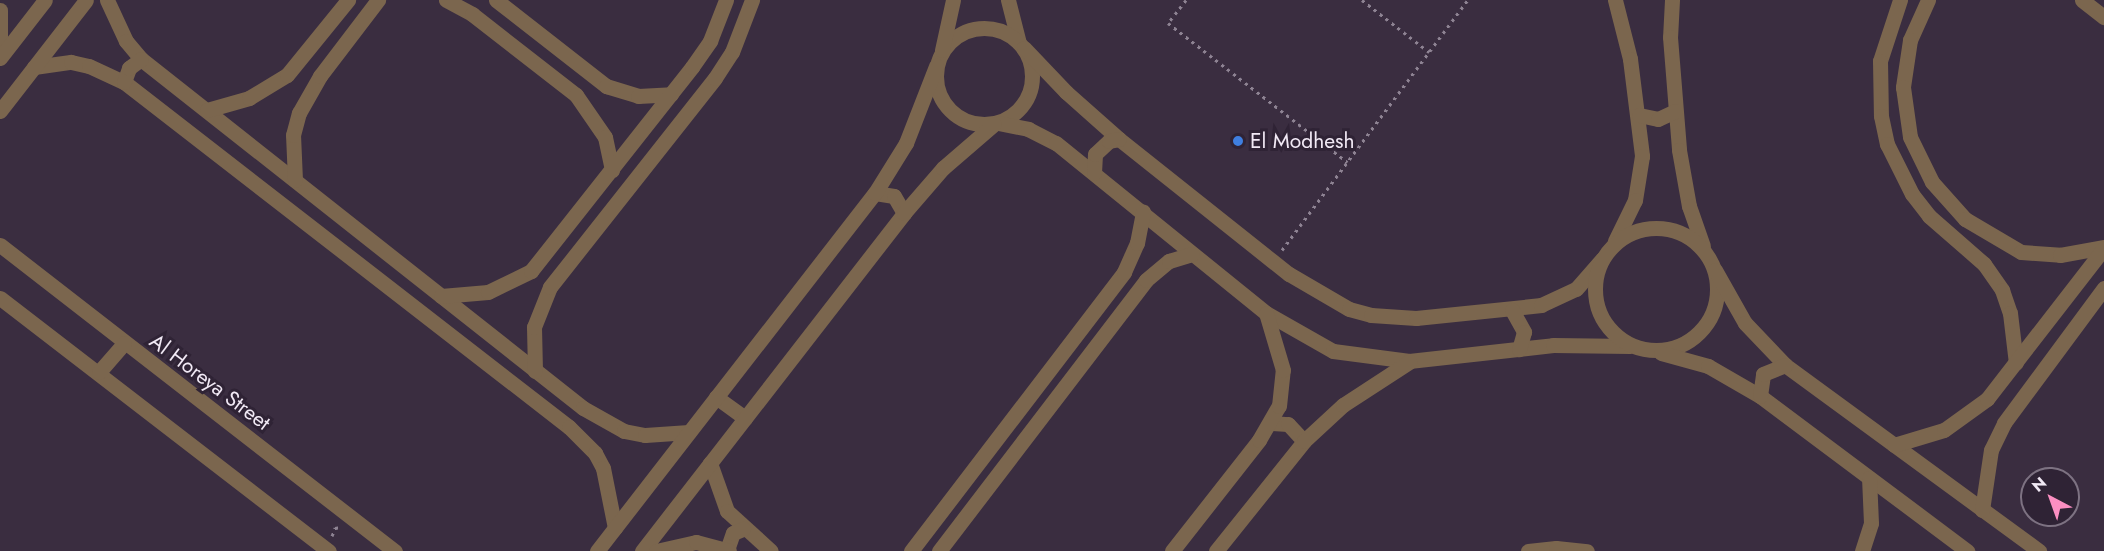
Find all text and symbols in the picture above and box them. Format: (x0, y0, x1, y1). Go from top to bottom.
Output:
place label: El Modhesh (1250, 128, 1354, 154)
marker: El Modhesh (1231, 134, 1245, 148)
street label: Al Horeya Street (145, 328, 275, 436)
north arrow (2020, 467, 2080, 527)
text: N (2027, 472, 2052, 497)

